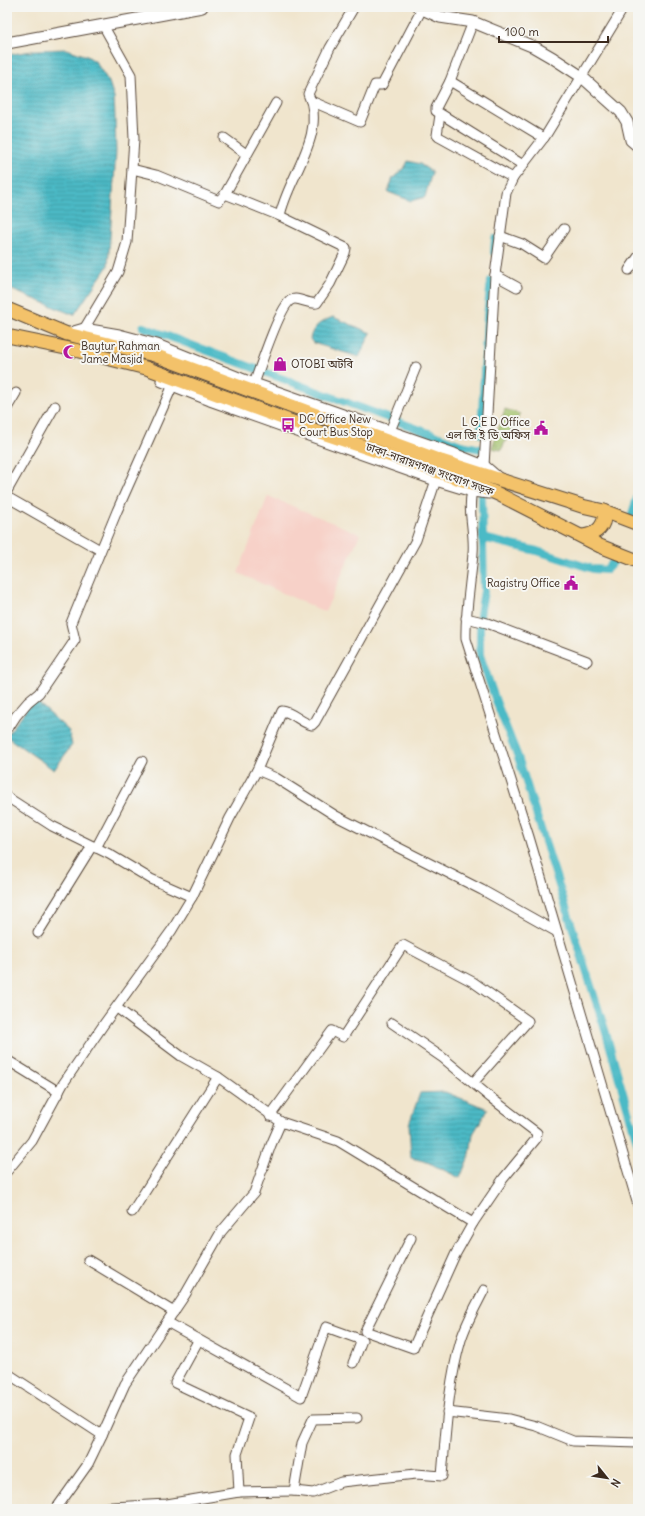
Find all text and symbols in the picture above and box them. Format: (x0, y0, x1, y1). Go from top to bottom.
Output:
scale bar (499, 18, 608, 44)
text: 100 m (505, 24, 539, 39)
place label: Baytur Rahman Jame Masjid (81, 339, 160, 366)
mosque icon: Baytur Rahman Jame Masjid (62, 344, 78, 360)
shop icon: OTOBI অটবি (272, 356, 288, 372)
place label: OTOBI অটবি (291, 357, 353, 371)
place label: DC Office New Court Bus Stop (299, 412, 373, 439)
place label: L G E D Office এল জি ই ডি অফিস (446, 415, 530, 442)
bus stop icon: DC Office New Court Bus Stop (280, 417, 296, 433)
public building icon: L G E D Office এল জি ই ডি অফিস (533, 420, 549, 436)
street label: ঢাকা-নারায়ণগঞ্জ সংযোগ সড়ক (363, 439, 496, 499)
public building icon: Ragistry Office (563, 575, 579, 591)
place label: Ragistry Office (487, 576, 560, 590)
north arrow (587, 1458, 627, 1498)
text: N (608, 1476, 624, 1490)

